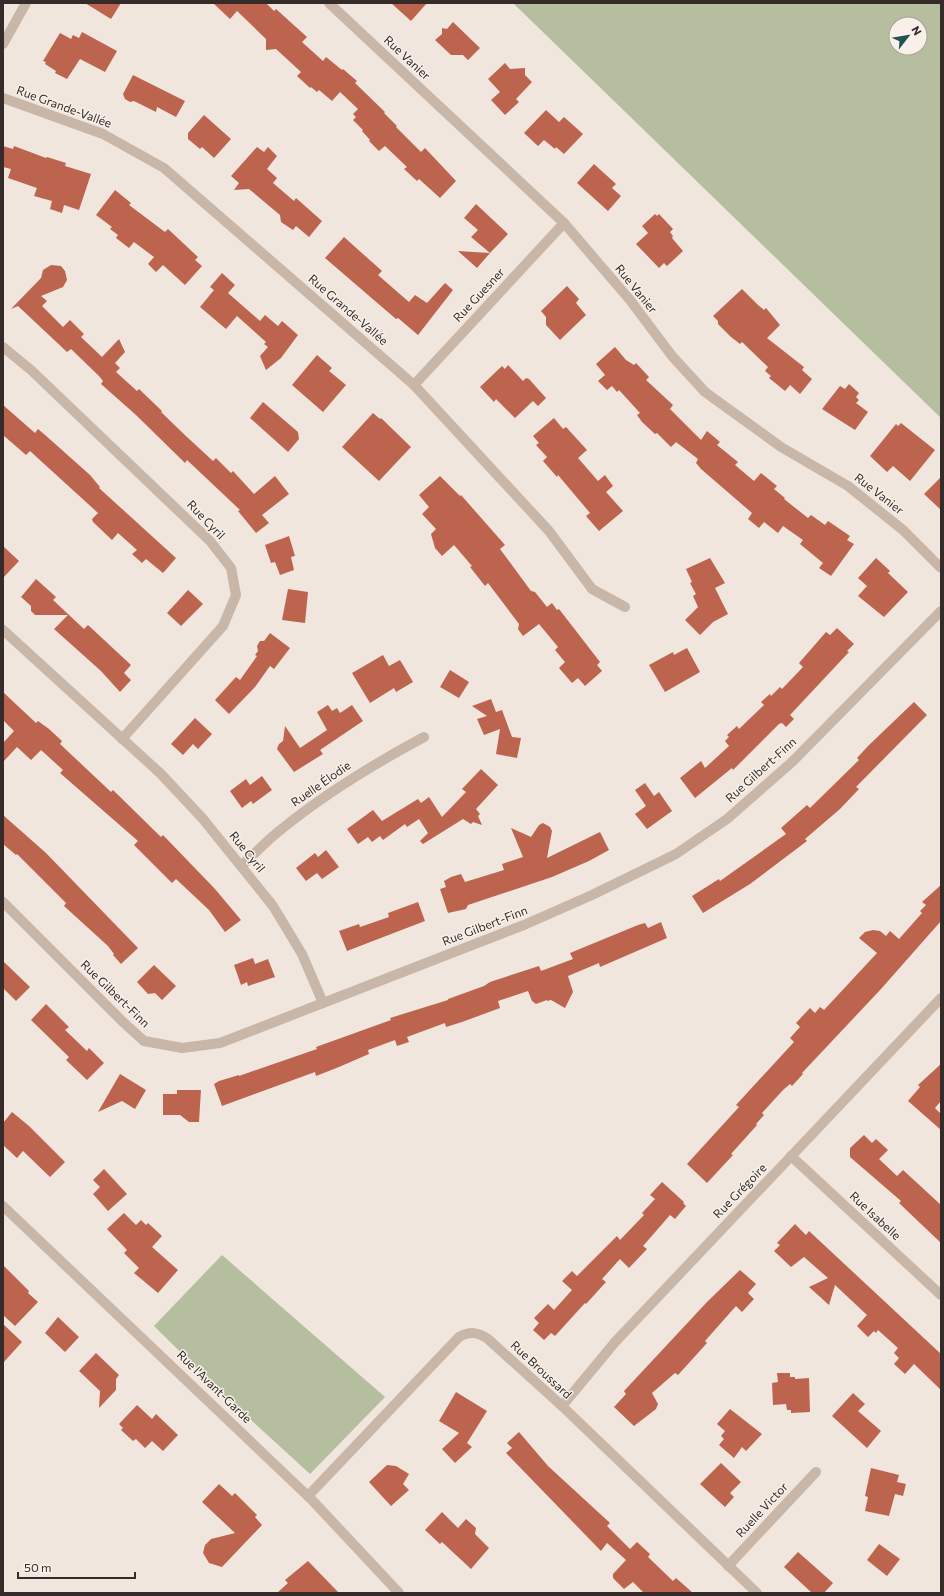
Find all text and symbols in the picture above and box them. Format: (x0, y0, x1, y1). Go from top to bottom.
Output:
north arrow (888, 16, 928, 56)
text: N (909, 24, 925, 37)
street label: Rue Vanier (382, 32, 434, 82)
street label: Rue Grande-Vallée (15, 82, 114, 130)
street label: Rue Vanier (613, 261, 661, 316)
street label: Rue Guesner (450, 264, 507, 324)
street label: Rue Grande-Vallée (306, 271, 391, 347)
street label: Rue Vanier (852, 470, 907, 517)
street label: Rue Cyril (185, 497, 229, 542)
street label: Rue Gilbert-Finn (722, 734, 799, 805)
street label: Ruelle Élodie (288, 758, 353, 809)
street label: Rue Cyril (227, 828, 268, 875)
street label: Rue Gilbert-Finn (440, 902, 529, 948)
street label: Rue Gilbert-Finn (78, 957, 153, 1030)
street label: Rue Grégoire (710, 1160, 769, 1221)
street label: Rue Isabelle (847, 1188, 904, 1242)
street label: Rue Broussard (508, 1337, 575, 1401)
street label: Rue l'Avant-Garde (175, 1347, 255, 1425)
street label: Ruelle Victor (732, 1479, 790, 1540)
scale bar (18, 1554, 135, 1580)
text: 50 m (24, 1560, 52, 1574)

